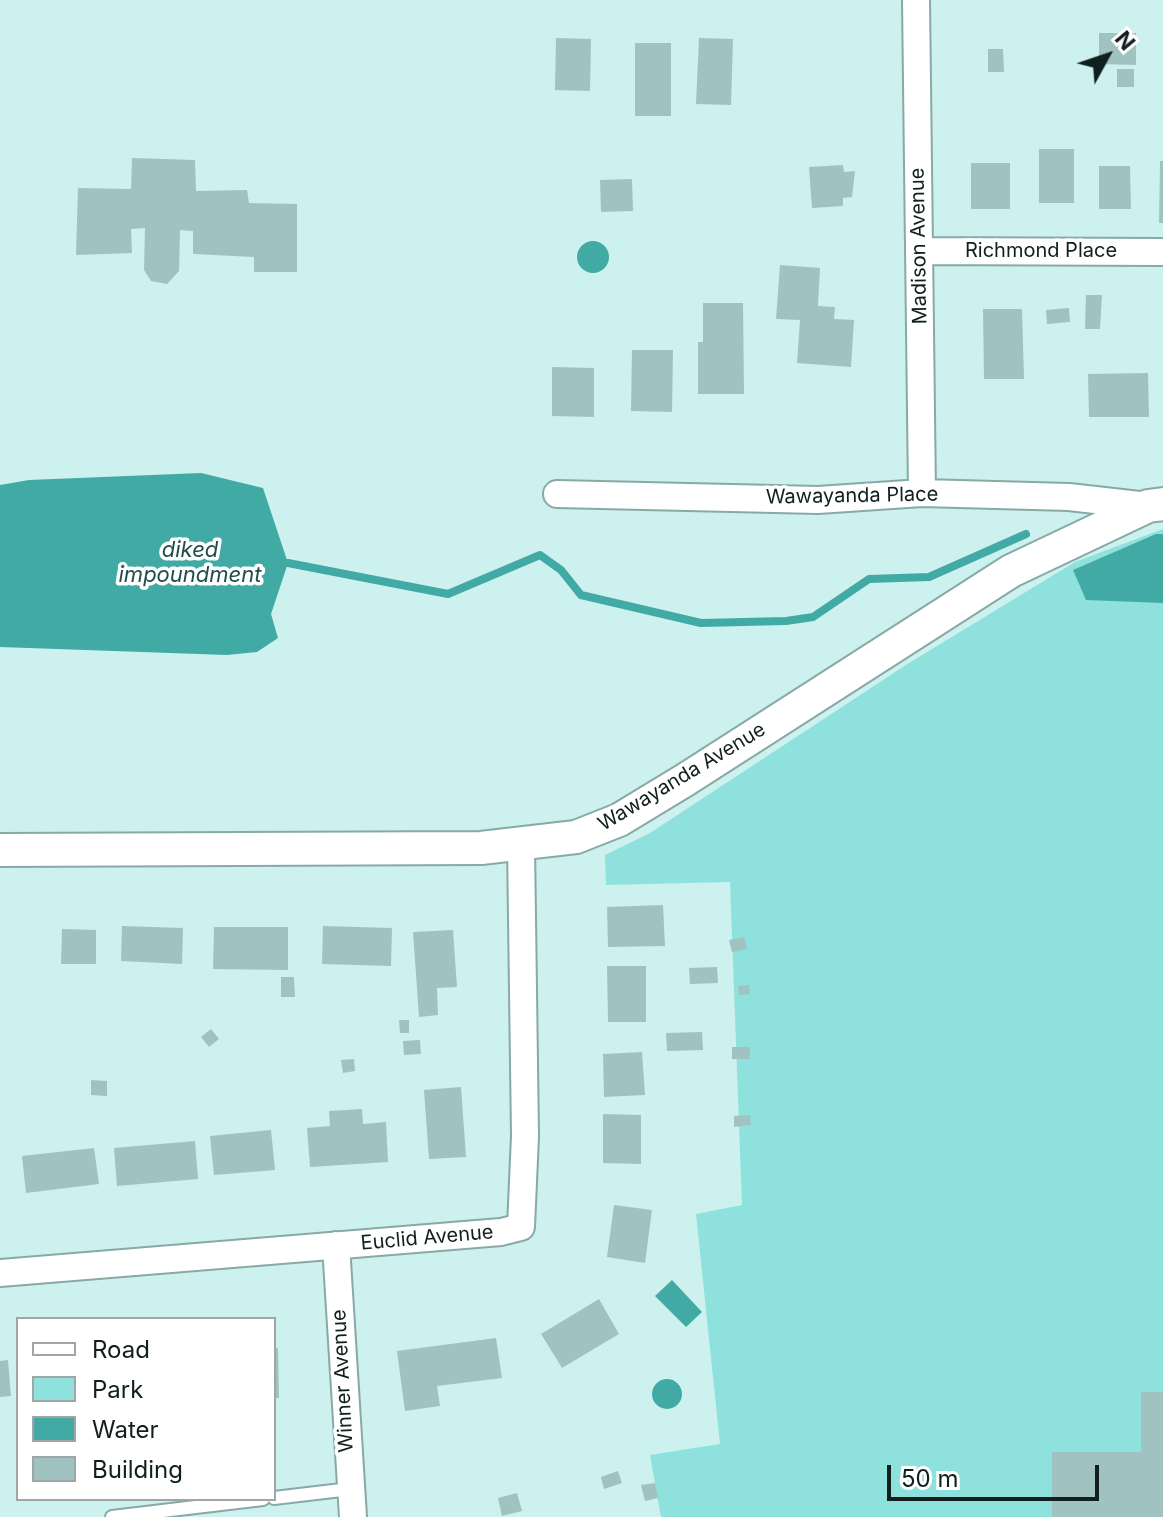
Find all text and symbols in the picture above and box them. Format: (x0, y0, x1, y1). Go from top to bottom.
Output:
north arrow (1067, 16, 1147, 96)
text: N (1110, 26, 1141, 55)
street label: Madison Avenue (906, 167, 932, 325)
street label: Richmond Place (965, 239, 1117, 263)
street label: Wawayanda Place (766, 482, 938, 510)
water label: diked impoundment (119, 537, 261, 588)
street label: Wawayanda Avenue (594, 718, 770, 836)
street label: Euclid Avenue (360, 1220, 494, 1256)
street label: Winner Avenue (327, 1309, 359, 1453)
legend (16, 1317, 276, 1501)
text: Road (92, 1335, 150, 1364)
text: Park (92, 1375, 143, 1404)
text: Water (92, 1415, 159, 1444)
scale bar (891, 1449, 1103, 1499)
text: Building (92, 1455, 183, 1484)
text: 50 m (901, 1464, 959, 1493)

